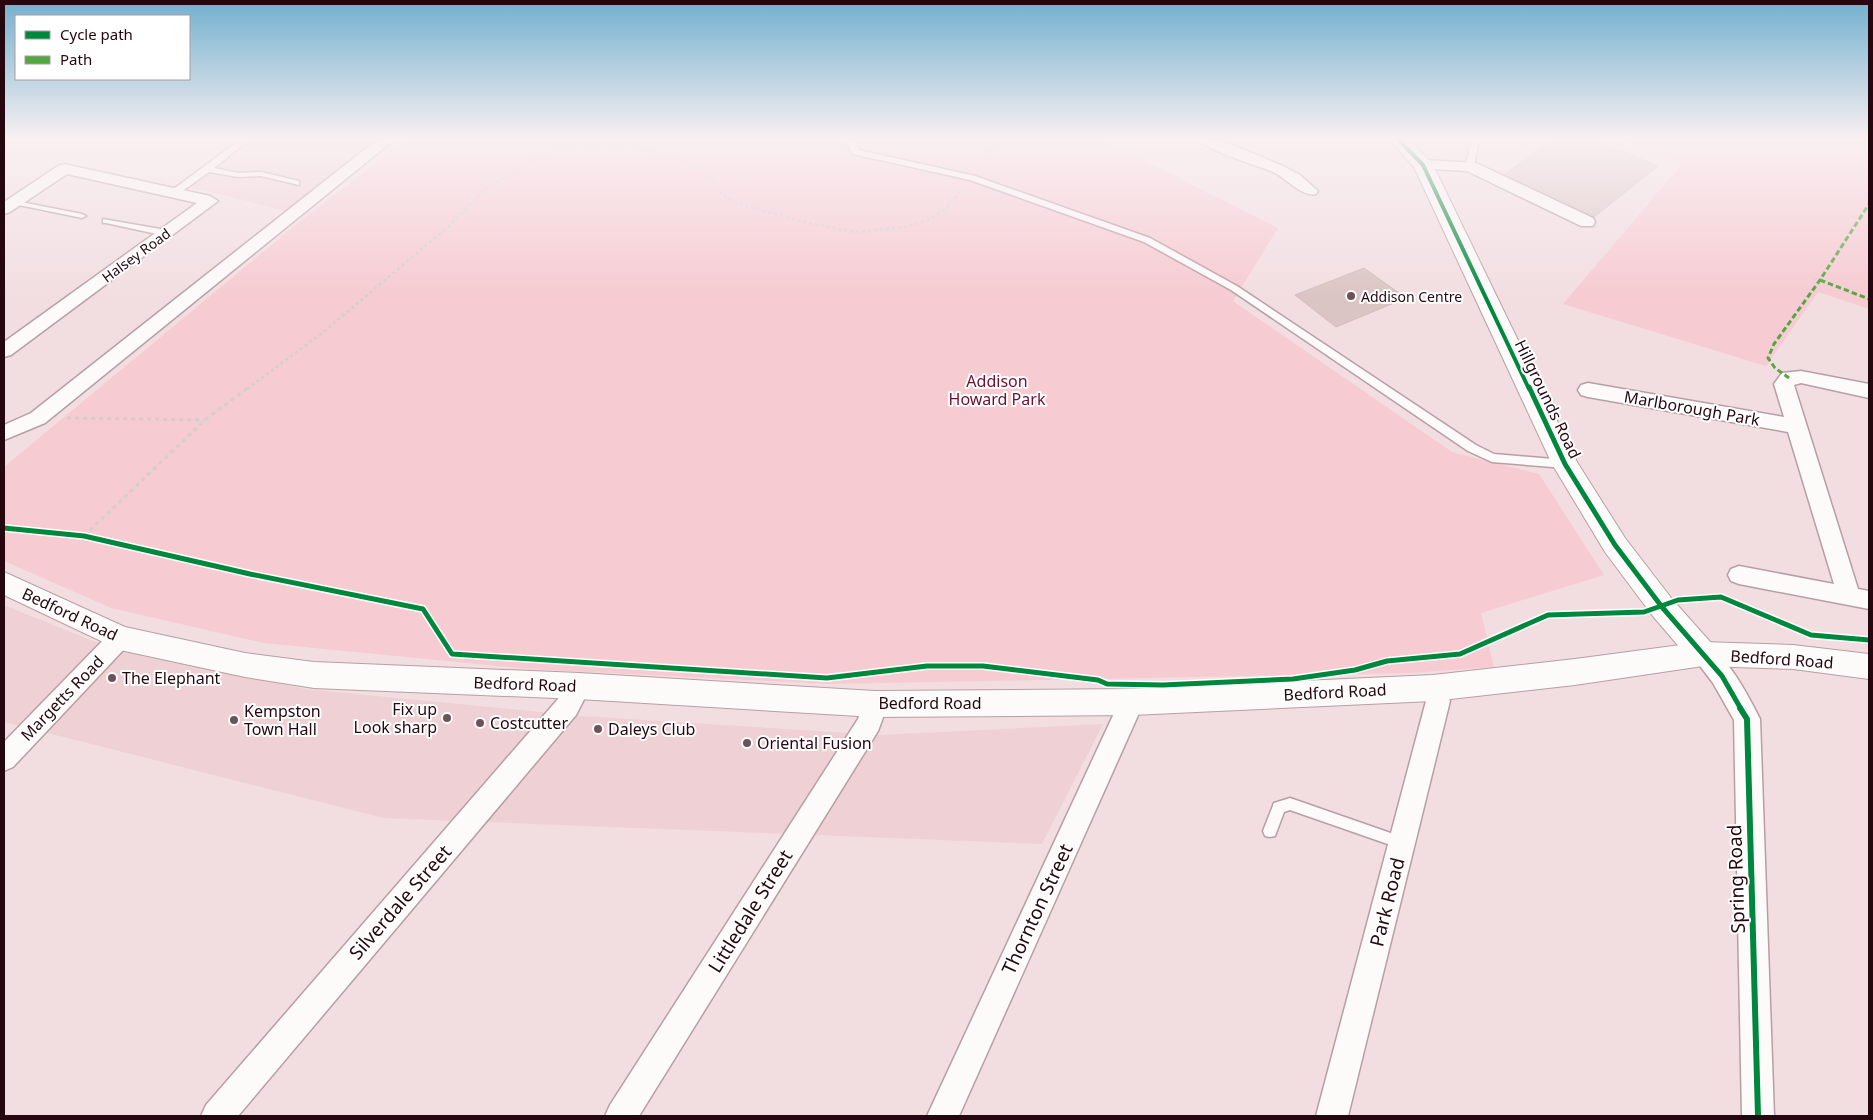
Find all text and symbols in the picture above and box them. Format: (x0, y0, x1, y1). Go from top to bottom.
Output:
legend (15, 15, 190, 80)
text: Cycle path (60, 24, 133, 44)
text: Path (60, 49, 92, 69)
street label: Halsey Road (98, 224, 174, 286)
place label: Addison Centre (1361, 287, 1462, 306)
marker: Addison Centre (1345, 290, 1357, 302)
street label: Hillgrounds Road (1510, 336, 1586, 462)
park label: Addison Howard Park (949, 370, 1046, 410)
street label: Marlborough Park (1622, 385, 1762, 431)
street label: Bedford Road (19, 582, 121, 646)
street label: Bedford Road (1730, 644, 1834, 674)
street label: Margetts Road (16, 651, 108, 745)
place label: The Elephant (122, 667, 221, 689)
street label: Bedford Road (473, 671, 577, 697)
marker: The Elephant (106, 672, 118, 684)
street label: Bedford Road (1283, 678, 1387, 706)
street label: Bedford Road (878, 692, 982, 714)
place label: Fix up Look sharp (354, 698, 437, 738)
place label: Kempston Town Hall (244, 700, 321, 740)
marker: Fix up Look sharp (441, 712, 453, 724)
place label: Costcutter (490, 712, 568, 734)
marker: Kempston Town Hall (228, 714, 240, 726)
marker: Costcutter (474, 717, 486, 729)
place label: Daleys Club (608, 718, 695, 740)
marker: Daleys Club (592, 723, 604, 735)
place label: Oriental Fusion (757, 732, 872, 754)
marker: Oriental Fusion (741, 737, 753, 749)
street label: Spring Road (1721, 824, 1751, 934)
street label: Silverdale Street (343, 839, 457, 965)
street label: Thornton Street (995, 839, 1079, 979)
street label: Littledale Street (702, 845, 798, 977)
street label: Park Road (1363, 855, 1411, 949)

